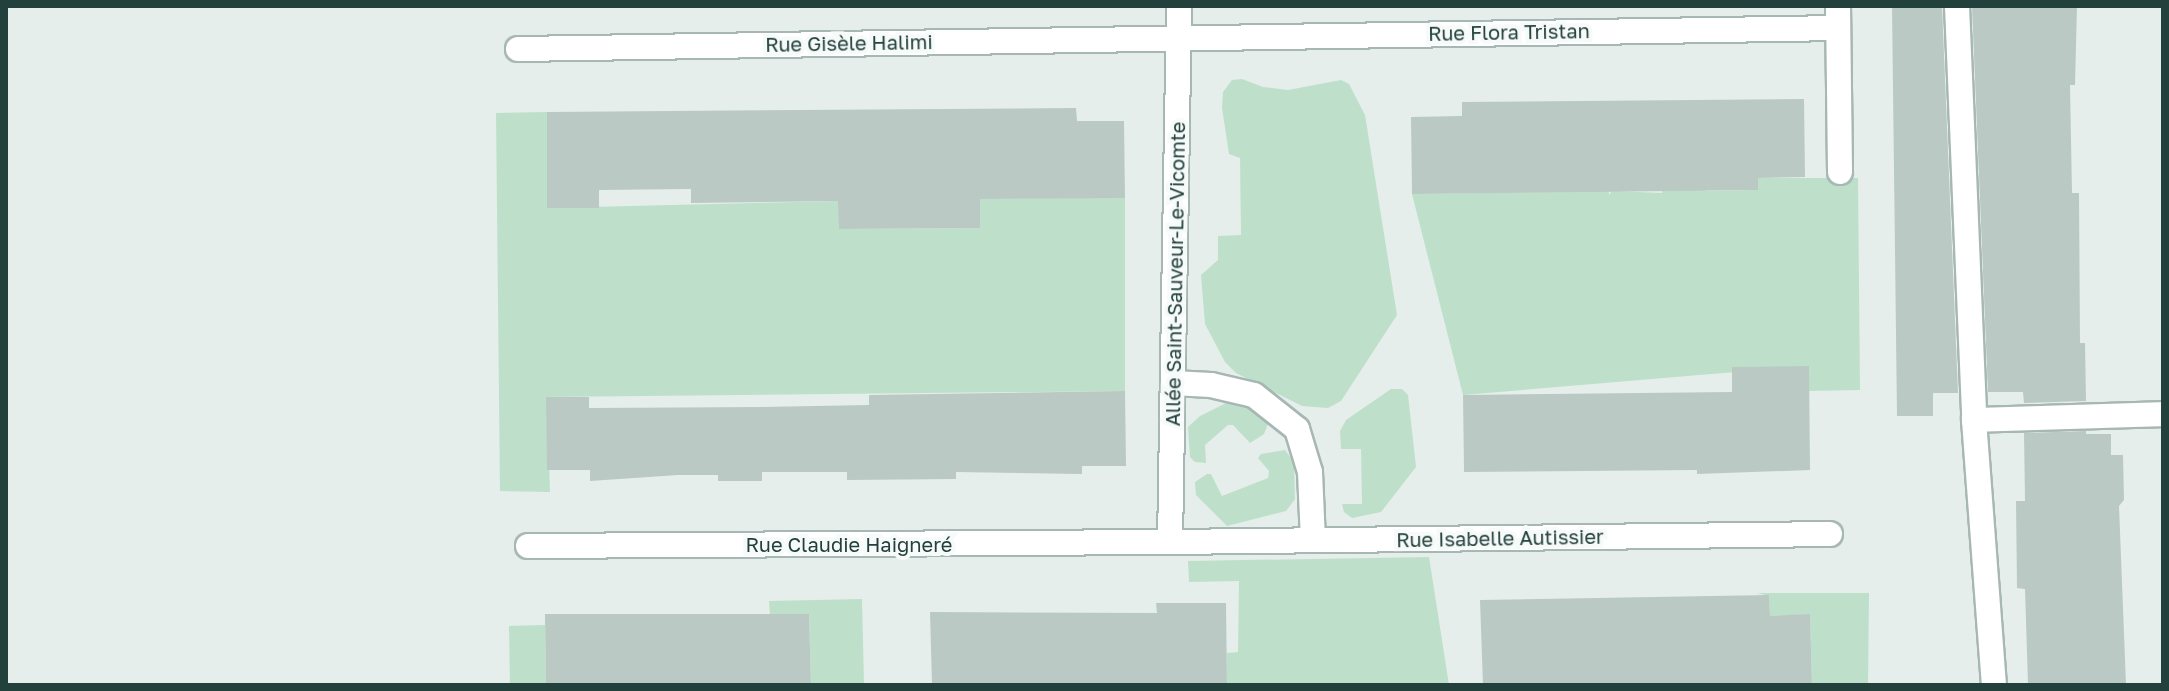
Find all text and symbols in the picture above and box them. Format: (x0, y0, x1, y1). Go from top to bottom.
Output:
street label: Rue Flora Tristan (1428, 19, 1590, 45)
street label: Rue Gisèle Halimi (765, 30, 933, 56)
street label: Allée Saint-Sauveur-Le-Vicomte (1160, 122, 1190, 426)
street label: Rue Isabelle Autissier (1396, 524, 1604, 552)
street label: Rue Claudie Haigneré (746, 532, 952, 556)

